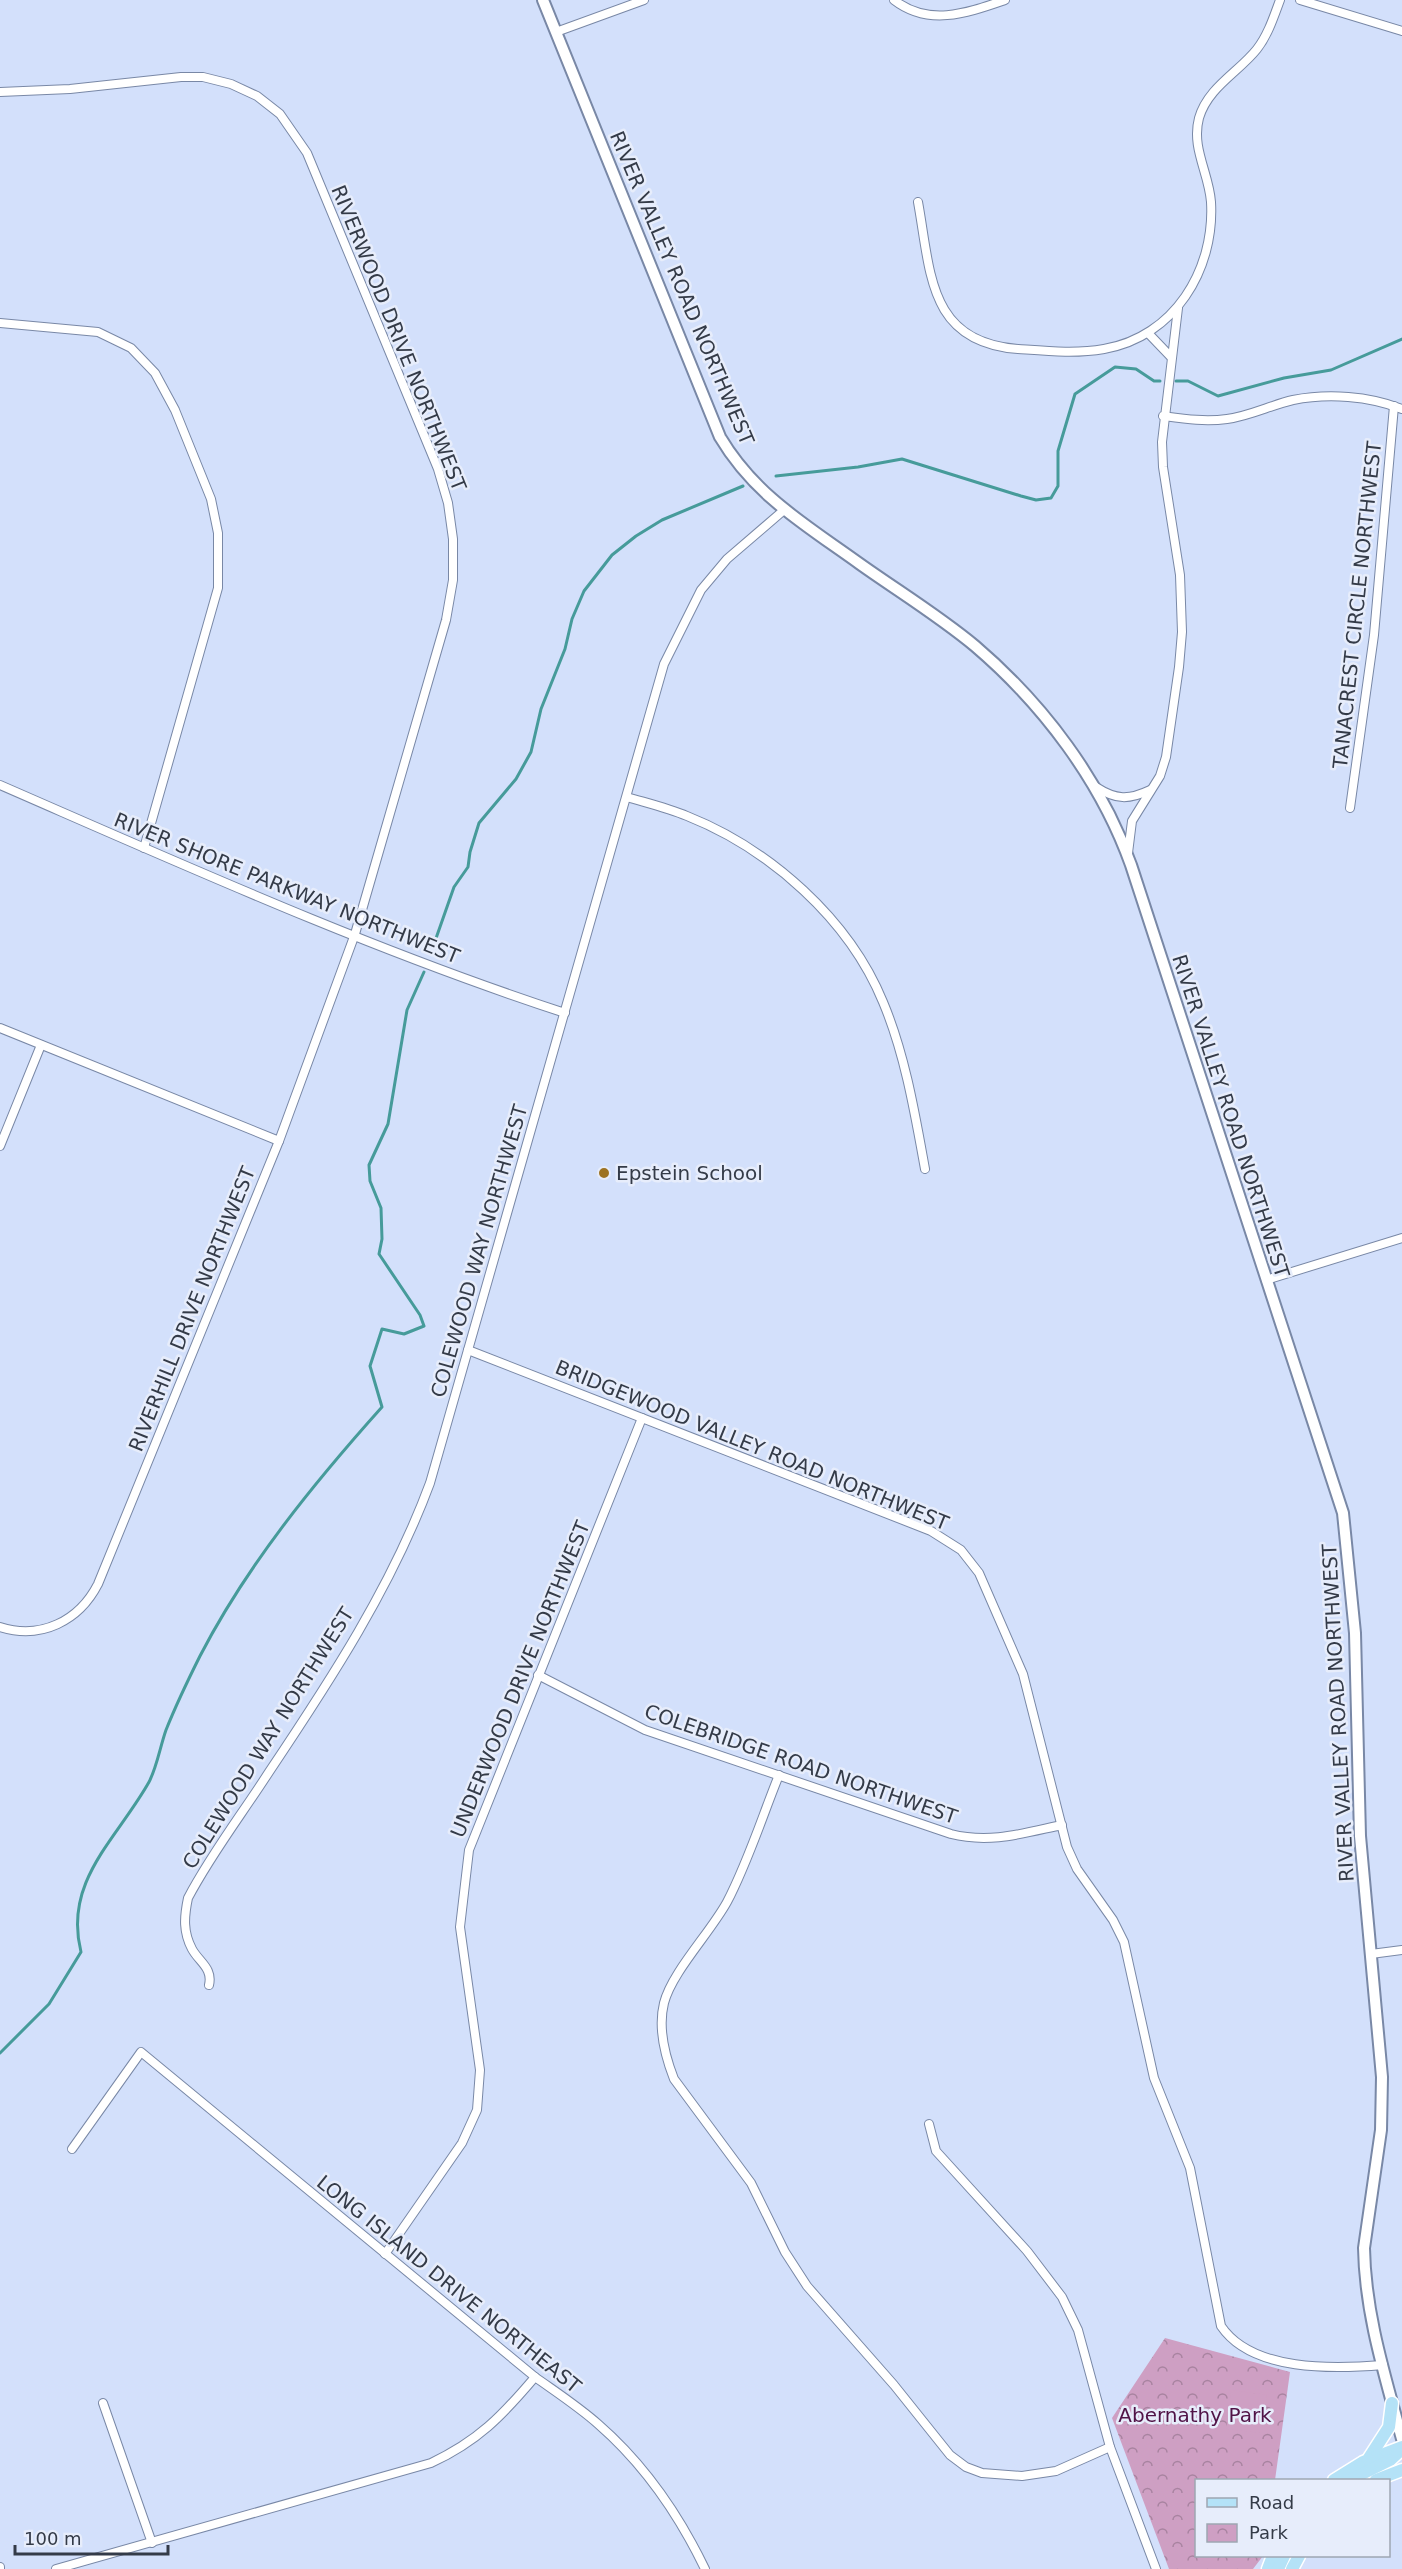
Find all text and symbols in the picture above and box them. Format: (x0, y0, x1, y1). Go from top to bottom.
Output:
street label: RIVER VALLEY ROAD NORTHWEST (605, 128, 759, 449)
street label: RIVERWOOD DRIVE NORTHWEST (326, 182, 472, 495)
street label: TANACREST CIRCLE NORTHWEST (1328, 439, 1386, 771)
street label: RIVER SHORE PARKWAY NORTHWEST (111, 807, 464, 969)
street label: RIVER VALLEY ROAD NORTHWEST (1167, 951, 1295, 1281)
street label: COLEWOOD WAY NORTHWEST (426, 1101, 533, 1400)
place label: Epstein School (616, 1161, 763, 1185)
street label: RIVERHILL DRIVE NORTHWEST (124, 1162, 261, 1455)
marker: Epstein School (597, 1166, 611, 1180)
street label: BRIDGEWOOD VALLEY ROAD NORTHWEST (552, 1355, 953, 1535)
street label: UNDERWOOD DRIVE NORTHWEST (445, 1516, 595, 1841)
street label: RIVER VALLEY ROAD NORTHWEST (1317, 1543, 1359, 1883)
street label: COLEWOOD WAY NORTHWEST (177, 1602, 359, 1873)
street label: COLEBRIDGE ROAD NORTHWEST (641, 1699, 961, 1829)
street label: LONG ISLAND DRIVE NORTHEAST (312, 2170, 587, 2399)
park label: Abernathy Park (1118, 2403, 1272, 2427)
legend (1195, 2479, 1390, 2557)
text: Road (1249, 2492, 1294, 2513)
scale bar (15, 2518, 168, 2556)
text: Park (1249, 2522, 1288, 2543)
text: 100 m (24, 2528, 82, 2549)

